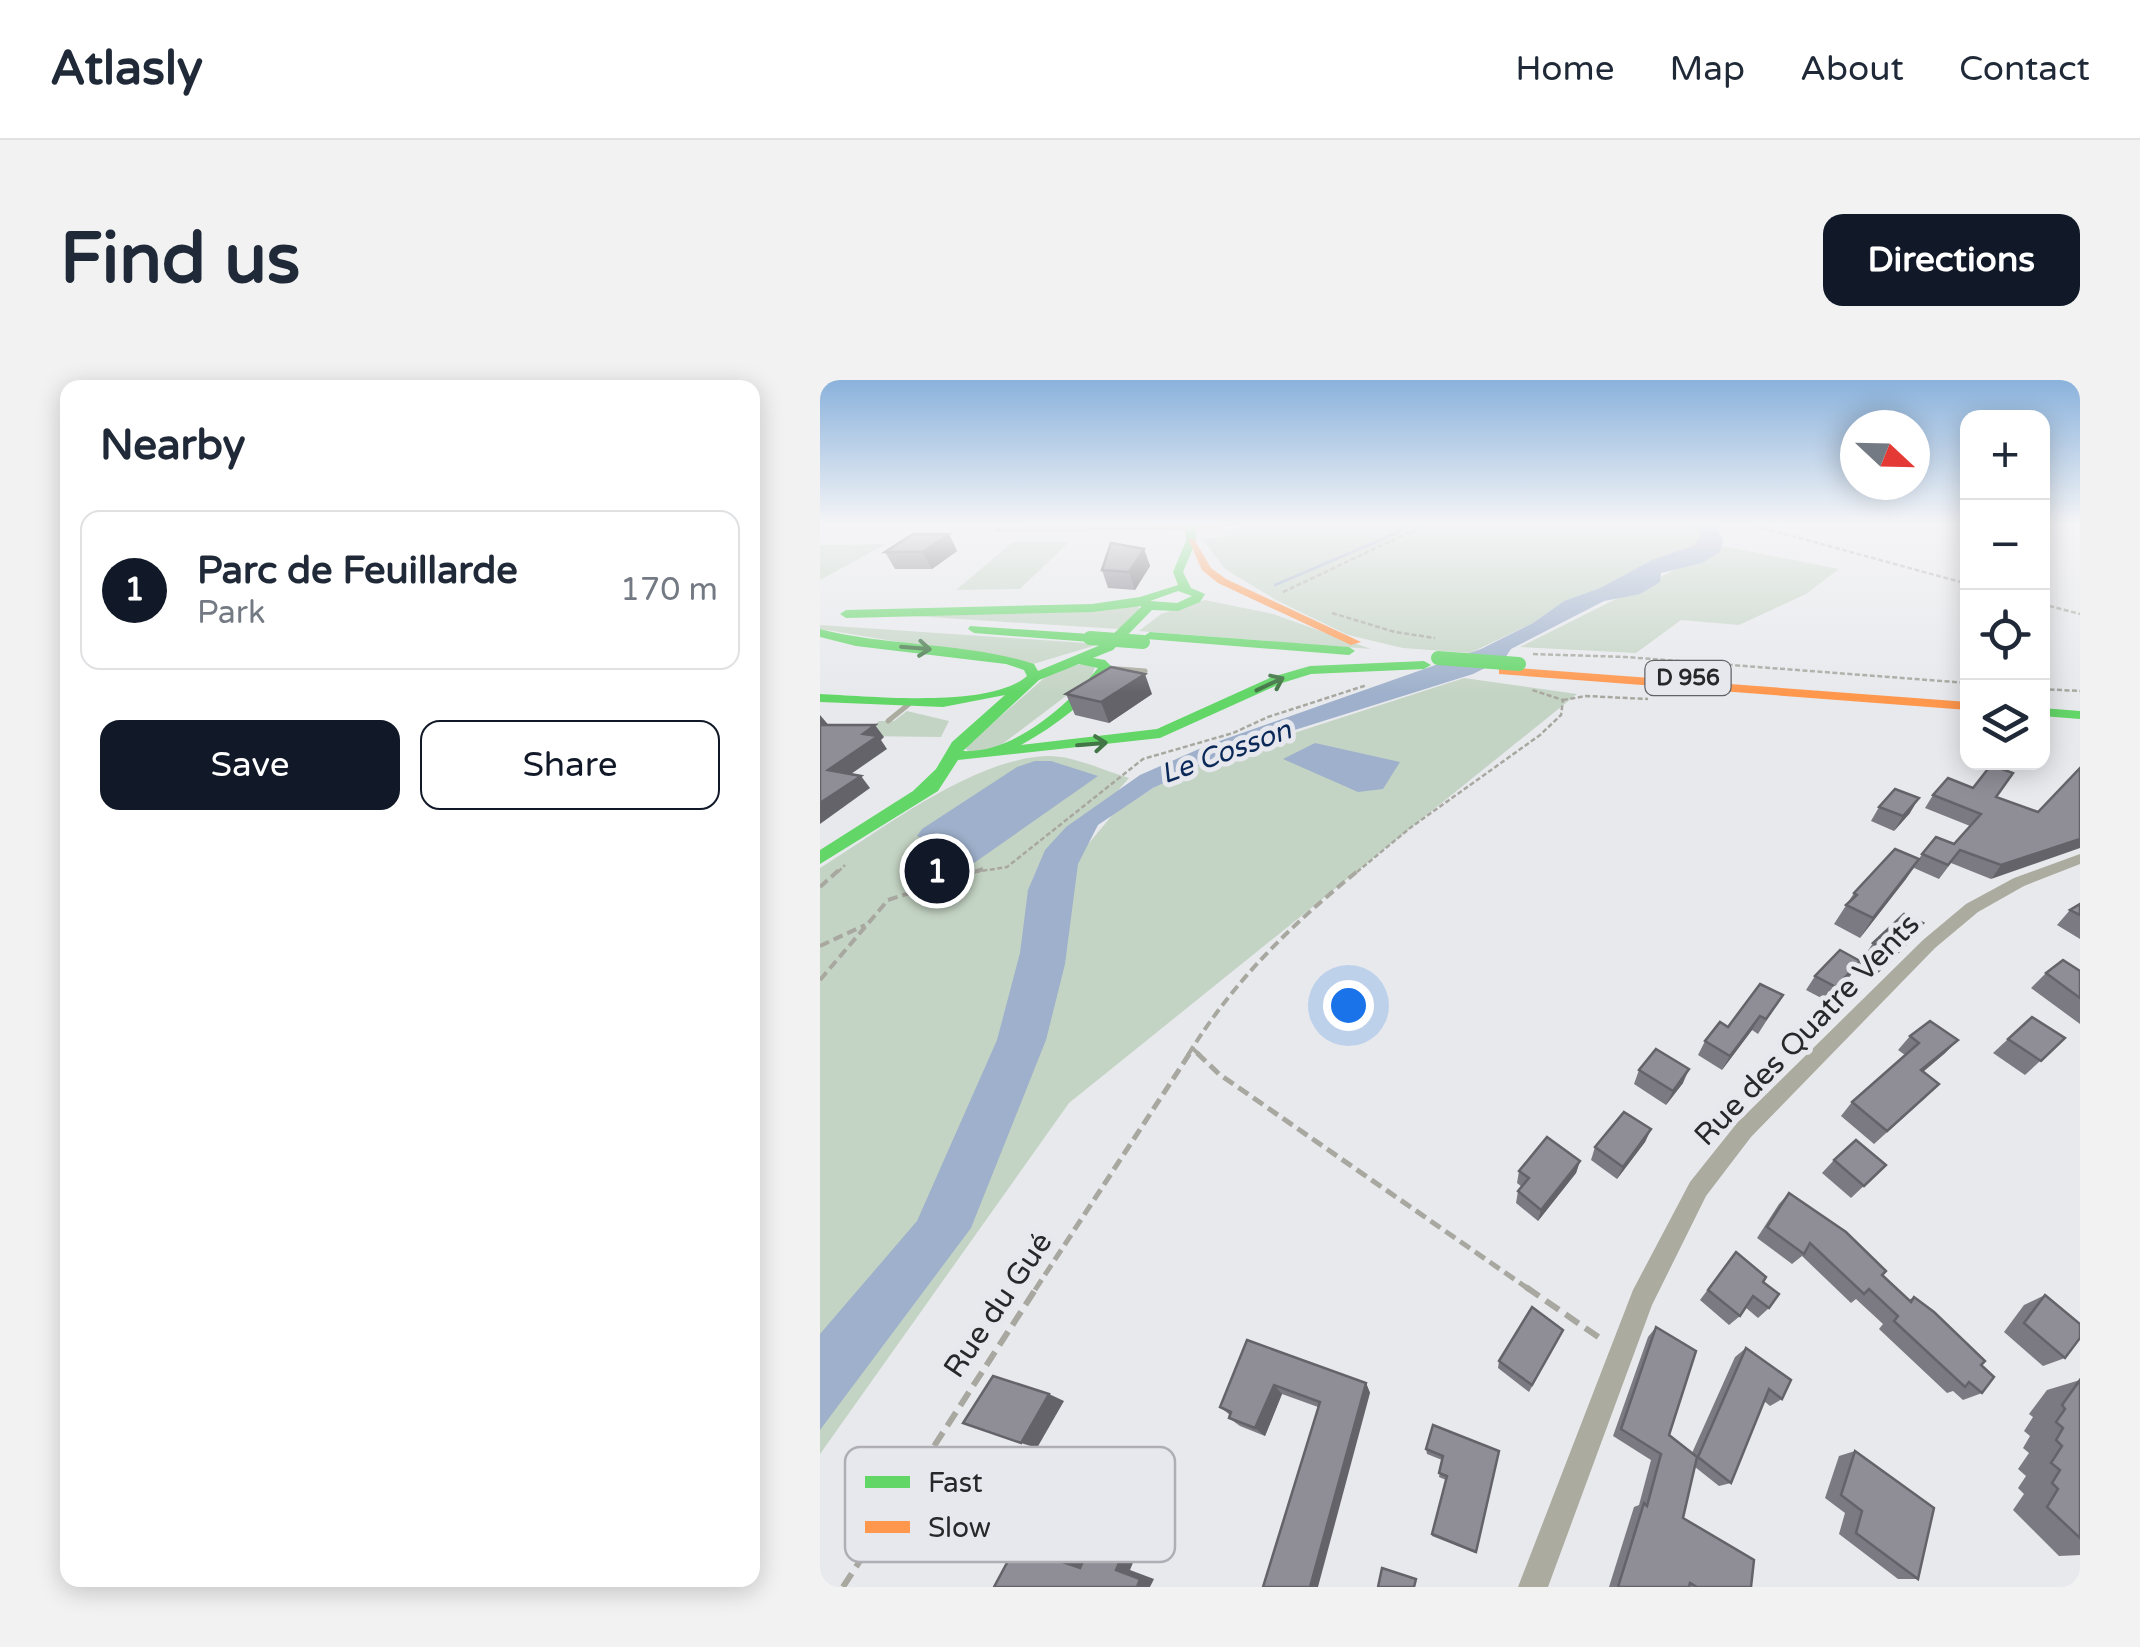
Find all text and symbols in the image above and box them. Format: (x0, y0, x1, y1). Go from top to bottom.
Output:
text: Atlasly (50, 40, 203, 98)
text: Home (1515, 48, 1614, 90)
text: Map (1669, 48, 1745, 90)
text: About (1800, 48, 1904, 90)
text: Contact (1959, 48, 2090, 90)
button: Directions (1823, 214, 2080, 306)
text: Find us (60, 218, 300, 302)
north arrow (1840, 410, 1930, 500)
map controls (1960, 410, 2050, 770)
button: + (1960, 410, 2050, 500)
text: Nearby (100, 420, 245, 471)
button: − (1960, 500, 2050, 590)
text: Parc de Feuillarde (197, 548, 518, 594)
text: 1 (124, 571, 145, 609)
text: 170 m (620, 571, 718, 609)
button: locate (1960, 590, 2050, 680)
text: Park (197, 594, 265, 632)
one-way arrow (900, 639, 932, 658)
road number: D 956 (1646, 661, 1730, 695)
one-way arrow (1255, 674, 1285, 692)
button: layers (1960, 680, 2050, 770)
water label: Le Cosson (1156, 712, 1297, 791)
button: Save (100, 720, 400, 810)
button: Share (420, 720, 720, 810)
one-way arrow (1075, 735, 1107, 754)
pin: 1 (904, 834, 970, 908)
street label: Rue des Quatre Vents (1686, 906, 1928, 1154)
your location (1323, 980, 1374, 1031)
street label: Rue du Gué (936, 1225, 1060, 1385)
legend (845, 1447, 1175, 1562)
text: Fast (928, 1466, 983, 1500)
text: Slow (928, 1511, 991, 1545)

